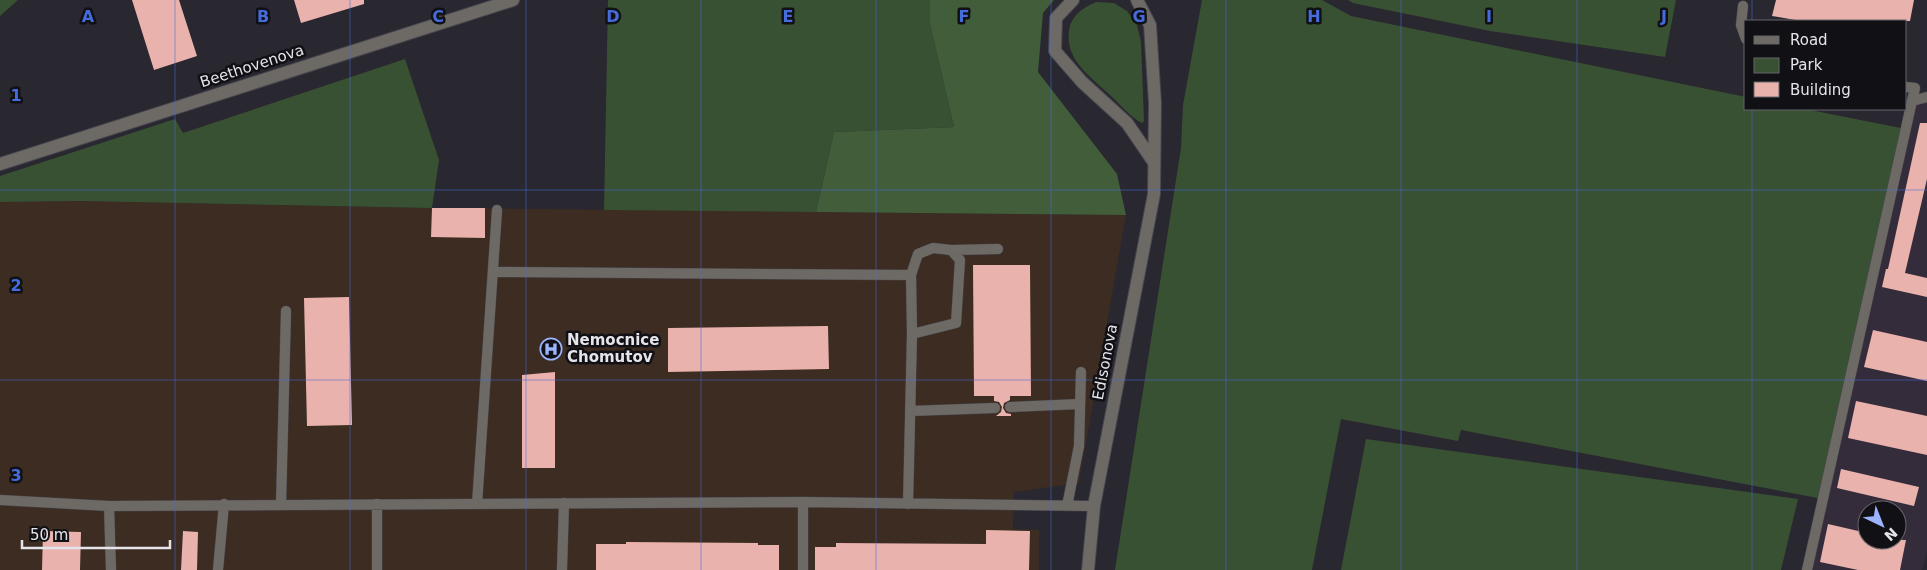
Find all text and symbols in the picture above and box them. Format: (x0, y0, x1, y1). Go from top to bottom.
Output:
text: A (82, 7, 95, 26)
text: B (257, 7, 269, 26)
text: C (432, 7, 444, 26)
text: D (606, 7, 620, 26)
text: E (783, 7, 793, 26)
text: F (959, 7, 969, 26)
text: G (1132, 7, 1146, 26)
text: H (1307, 7, 1321, 26)
text: I (1486, 7, 1492, 26)
text: J (1660, 7, 1667, 26)
legend (1744, 20, 1907, 110)
text: Road (1790, 31, 1828, 49)
street label: Beethovenova (198, 41, 306, 91)
text: Park (1790, 56, 1823, 74)
text: Building (1790, 81, 1851, 99)
text: 1 (10, 86, 22, 105)
text: 2 (10, 276, 22, 295)
street label: Edisonova (1089, 323, 1121, 401)
place label: Nemocnice Chomutov (567, 331, 659, 366)
hospital icon: Nemocnice Chomutov (539, 337, 563, 361)
text: 3 (10, 466, 22, 485)
north arrow (1857, 500, 1907, 550)
scale bar (22, 518, 170, 550)
text: N (1881, 525, 1901, 544)
text: 50 m (30, 526, 68, 544)

